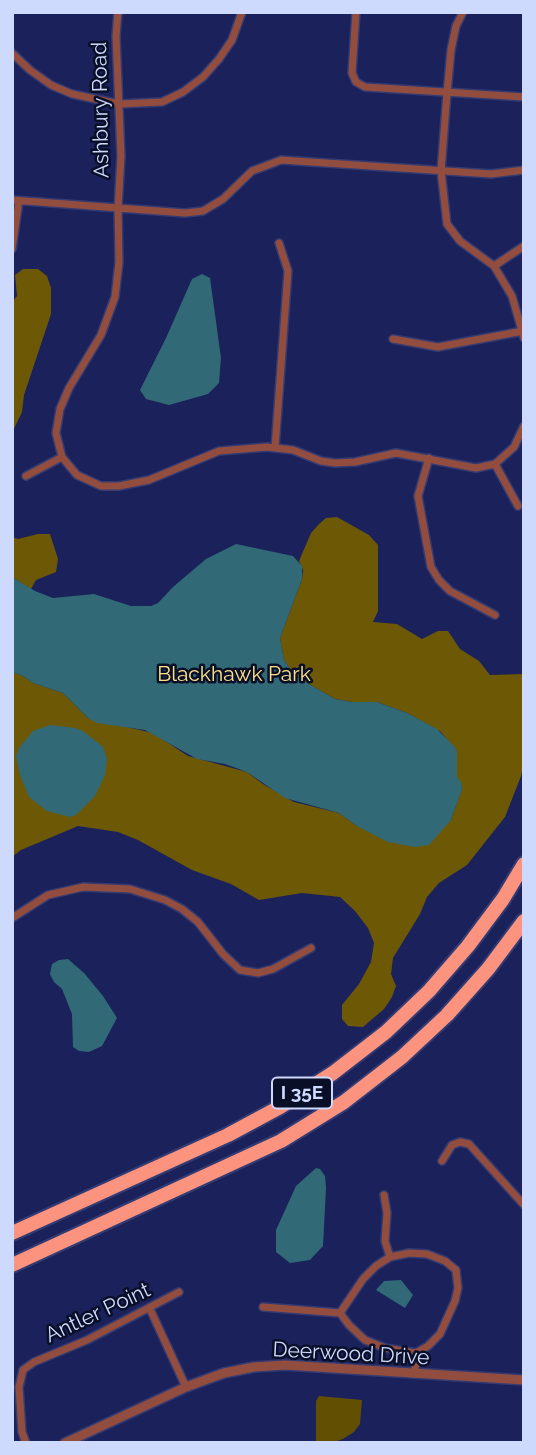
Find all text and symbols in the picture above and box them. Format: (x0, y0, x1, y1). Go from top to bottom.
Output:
street label: Ashbury Road (87, 42, 115, 178)
park label: Blackhawk Park (157, 662, 311, 688)
road number: I 35E (272, 1078, 332, 1108)
street label: Antler Point (41, 1278, 155, 1348)
street label: Deerwood Drive (272, 1337, 430, 1371)

